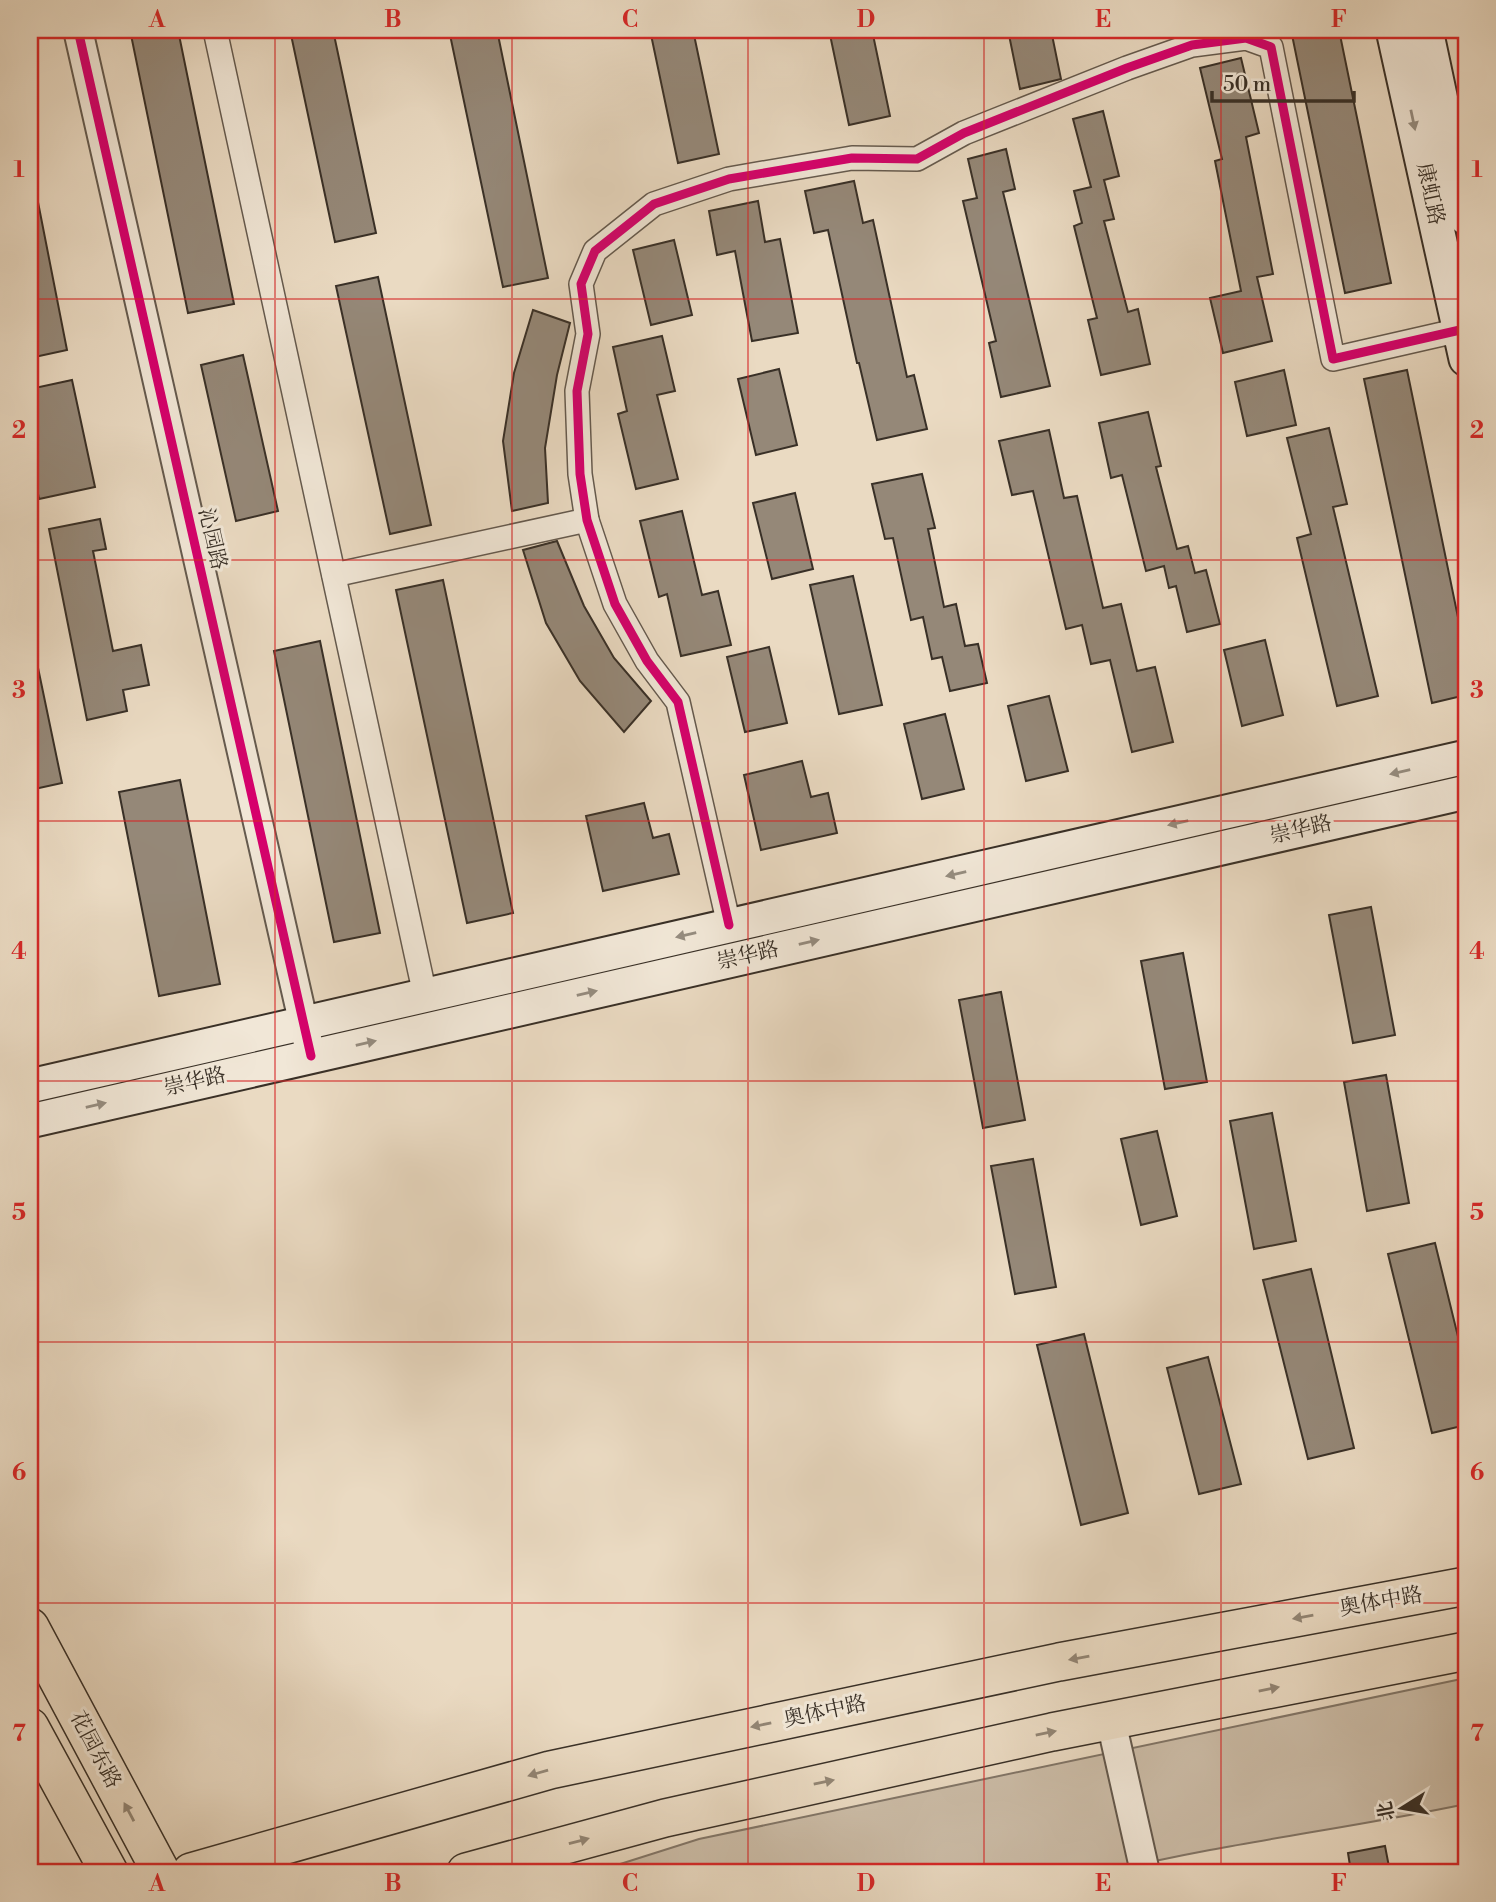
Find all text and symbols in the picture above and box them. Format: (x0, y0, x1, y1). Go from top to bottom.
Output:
text: A (148, 6, 166, 34)
text: B (384, 6, 402, 34)
text: C (622, 6, 638, 34)
text: D (857, 6, 875, 34)
text: E (1095, 6, 1111, 34)
text: F (1331, 6, 1347, 34)
scale bar (1212, 60, 1354, 104)
text: 50 m (1223, 72, 1271, 98)
one-way arrow (1408, 109, 1419, 131)
text: 1 (13, 156, 25, 184)
text: 1 (1471, 156, 1483, 184)
street label: 康虹路 (1411, 160, 1449, 228)
text: 2 (12, 417, 26, 445)
text: 2 (1470, 417, 1484, 445)
street label: 沁园路 (192, 505, 232, 573)
text: 3 (12, 677, 26, 705)
text: 3 (1470, 677, 1484, 705)
one-way arrow (1389, 767, 1411, 778)
street label: 崇华路 (1267, 810, 1335, 850)
one-way arrow (1167, 818, 1189, 829)
one-way arrow (945, 868, 967, 879)
one-way arrow (675, 930, 697, 941)
street label: 崇华路 (714, 936, 782, 976)
one-way arrow (798, 936, 820, 947)
text: 4 (11, 938, 27, 966)
text: 4 (1469, 938, 1485, 966)
one-way arrow (577, 987, 599, 998)
one-way arrow (355, 1037, 377, 1048)
street label: 崇华路 (161, 1062, 229, 1102)
one-way arrow (85, 1100, 107, 1111)
text: 5 (12, 1199, 26, 1227)
text: 5 (1470, 1199, 1484, 1227)
text: 6 (12, 1459, 26, 1487)
text: 6 (1470, 1459, 1484, 1487)
street label: 奥体中路 (1337, 1582, 1425, 1622)
one-way arrow (1292, 1611, 1314, 1622)
one-way arrow (1068, 1653, 1090, 1664)
one-way arrow (1258, 1684, 1280, 1695)
street label: 奥体中路 (781, 1691, 869, 1733)
street label: 花园东路 (64, 1707, 126, 1793)
text: 7 (12, 1720, 26, 1748)
one-way arrow (750, 1720, 772, 1731)
text: 7 (1470, 1720, 1484, 1748)
one-way arrow (1035, 1728, 1057, 1739)
one-way arrow (527, 1769, 548, 1779)
north arrow (1366, 1772, 1436, 1842)
one-way arrow (813, 1777, 835, 1788)
text: 北 (1373, 1799, 1400, 1823)
one-way arrow (123, 1802, 134, 1822)
one-way arrow (568, 1835, 590, 1846)
text: A (148, 1870, 166, 1898)
text: B (384, 1870, 402, 1898)
text: C (622, 1870, 638, 1898)
text: D (857, 1870, 875, 1898)
text: E (1095, 1870, 1111, 1898)
text: F (1331, 1870, 1347, 1898)

